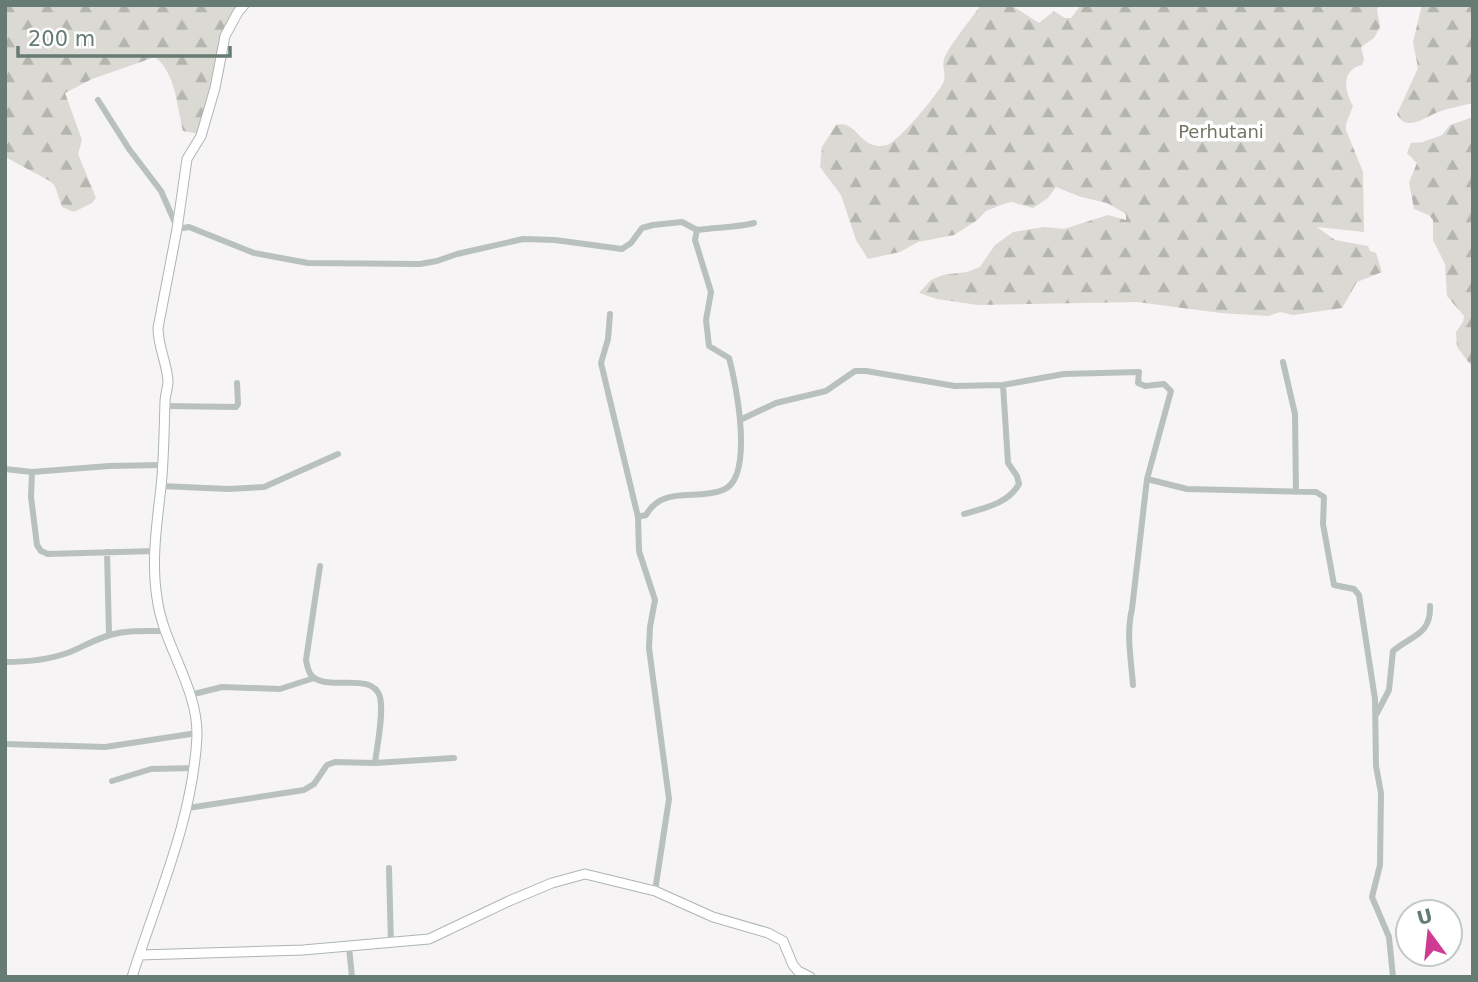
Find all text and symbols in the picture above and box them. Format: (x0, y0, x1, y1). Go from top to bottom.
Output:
scale bar (18, 14, 229, 58)
text: 200 m (28, 27, 95, 51)
park label: Perhutani (1178, 121, 1264, 142)
north arrow (1394, 898, 1464, 968)
text: U (1414, 904, 1435, 929)

